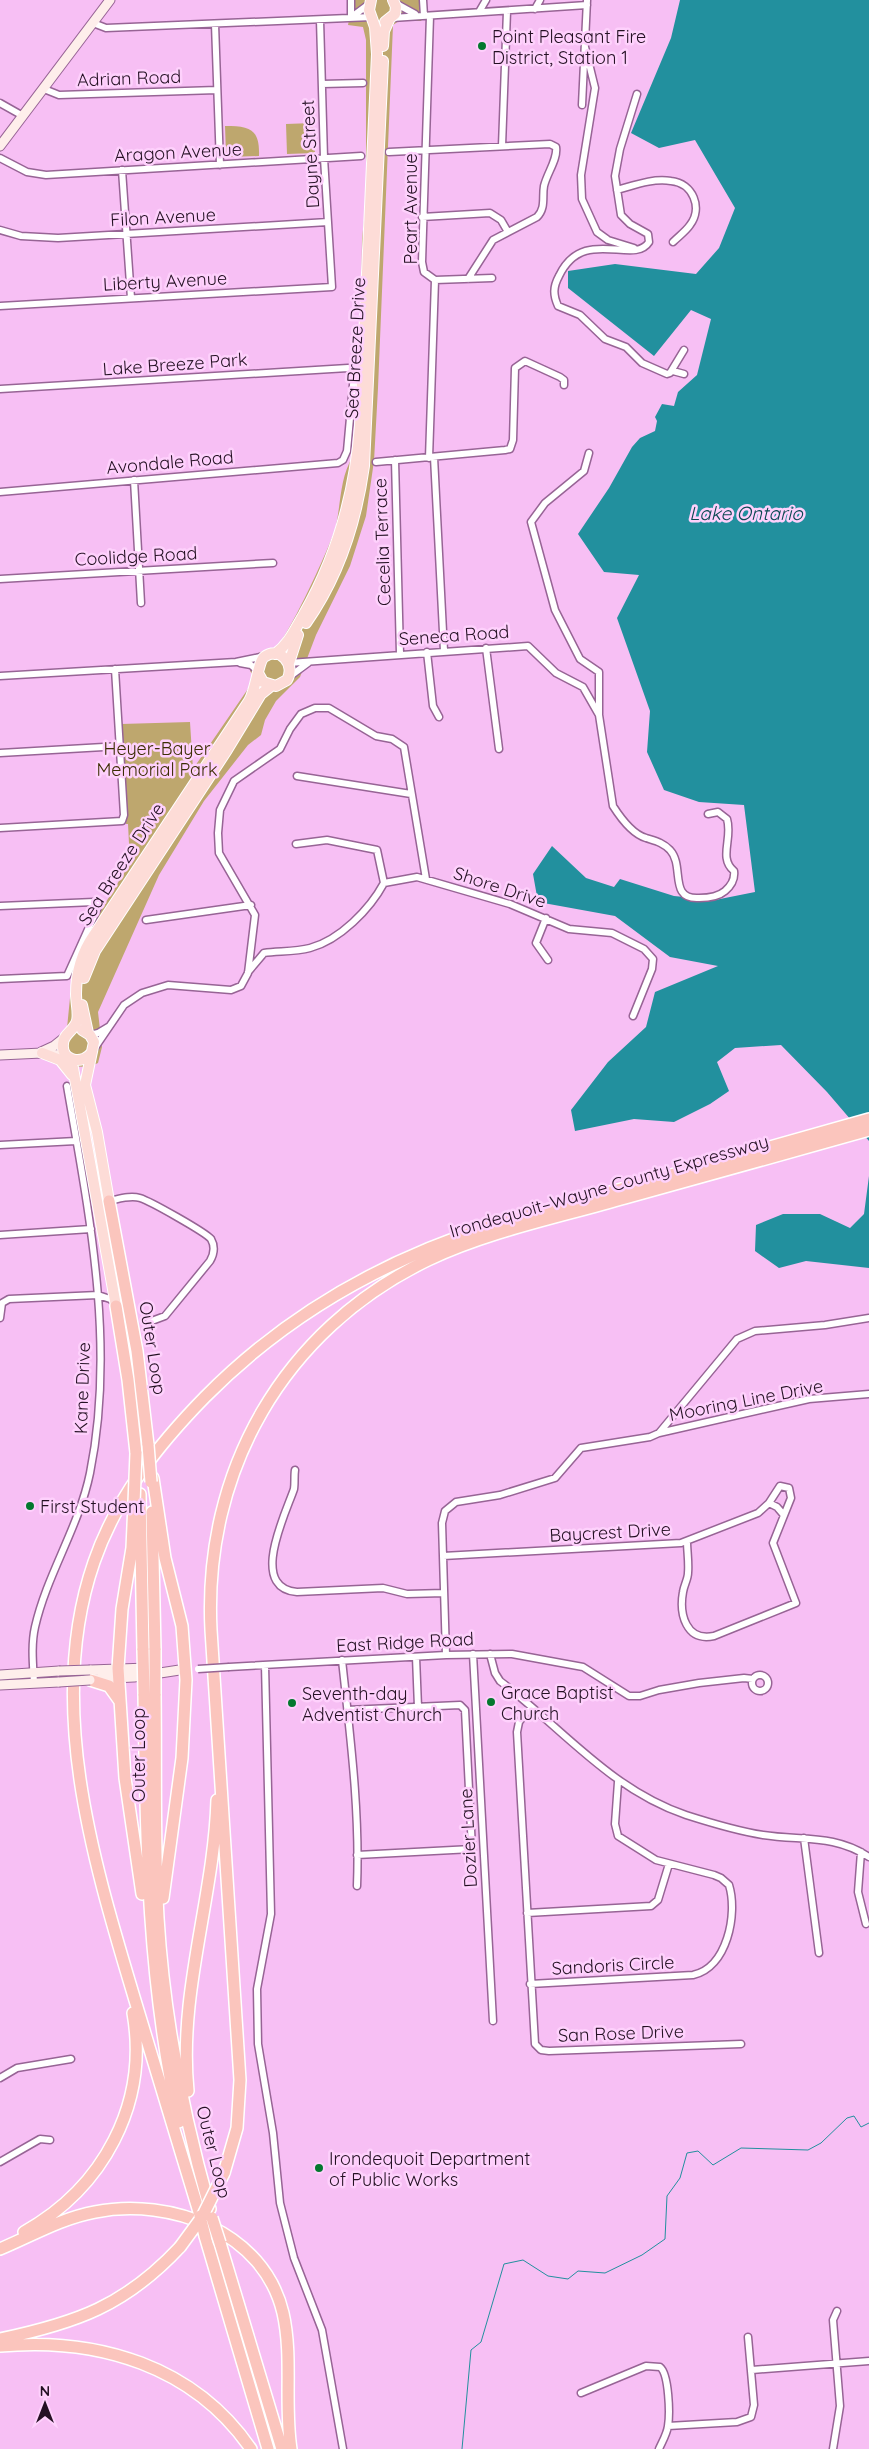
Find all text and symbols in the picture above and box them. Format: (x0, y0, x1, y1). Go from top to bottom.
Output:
place label: Point Pleasant Fire District, Station 1 (492, 25, 646, 69)
marker: Point Pleasant Fire District, Station 1 (476, 40, 488, 52)
street label: Adrian Road (77, 65, 181, 91)
street label: Dayne Street (296, 99, 324, 209)
street label: Aragon Avenue (114, 137, 242, 167)
street label: Peart Avenue (399, 153, 422, 265)
street label: Filon Avenue (110, 203, 216, 231)
street label: Liberty Avenue (102, 266, 228, 296)
street label: Sea Breeze Drive (340, 277, 370, 419)
street label: Lake Breeze Park (102, 347, 248, 381)
street label: Avondale Road (106, 445, 234, 479)
street label: Cecelia Terrace (368, 478, 396, 606)
water label: Lake Ontario (689, 501, 804, 525)
street label: Coolidge Road (74, 541, 198, 571)
street label: Seneca Road (398, 620, 510, 650)
park label: Heyer-Bayer Memorial Park (96, 737, 218, 781)
street label: Sea Breeze Drive (73, 798, 169, 930)
street label: Shore Drive (451, 861, 549, 913)
street label: Irondequoit–Wayne County Expressway (447, 1129, 771, 1243)
street label: Outer Loop (134, 1300, 172, 1396)
street label: Kane Drive (69, 1342, 95, 1434)
street label: Mooring Line Drive (667, 1374, 825, 1426)
place label: First Student (40, 1495, 144, 1518)
marker: First Student (24, 1500, 36, 1512)
street label: Baycrest Drive (549, 1517, 671, 1547)
street label: East Ridge Road (335, 1627, 475, 1657)
place label: Grace Baptist Church (501, 1681, 614, 1725)
place label: Seventh-day Adventist Church (302, 1682, 442, 1726)
marker: Grace Baptist Church (485, 1696, 497, 1708)
marker: Seventh-day Adventist Church (286, 1697, 298, 1709)
street label: Outer Loop (127, 1708, 150, 1802)
street label: Dozier Lane (454, 1788, 482, 1888)
street label: Sandoris Circle (551, 1950, 675, 1980)
street label: San Rose Drive (558, 2019, 684, 2047)
street label: Outer Loop (191, 2103, 237, 2201)
place label: Irondequoit Department of Public Works (329, 2147, 530, 2191)
marker: Irondequoit Department of Public Works (313, 2162, 325, 2174)
north arrow (20, 2379, 70, 2429)
text: N (40, 2382, 50, 2400)

